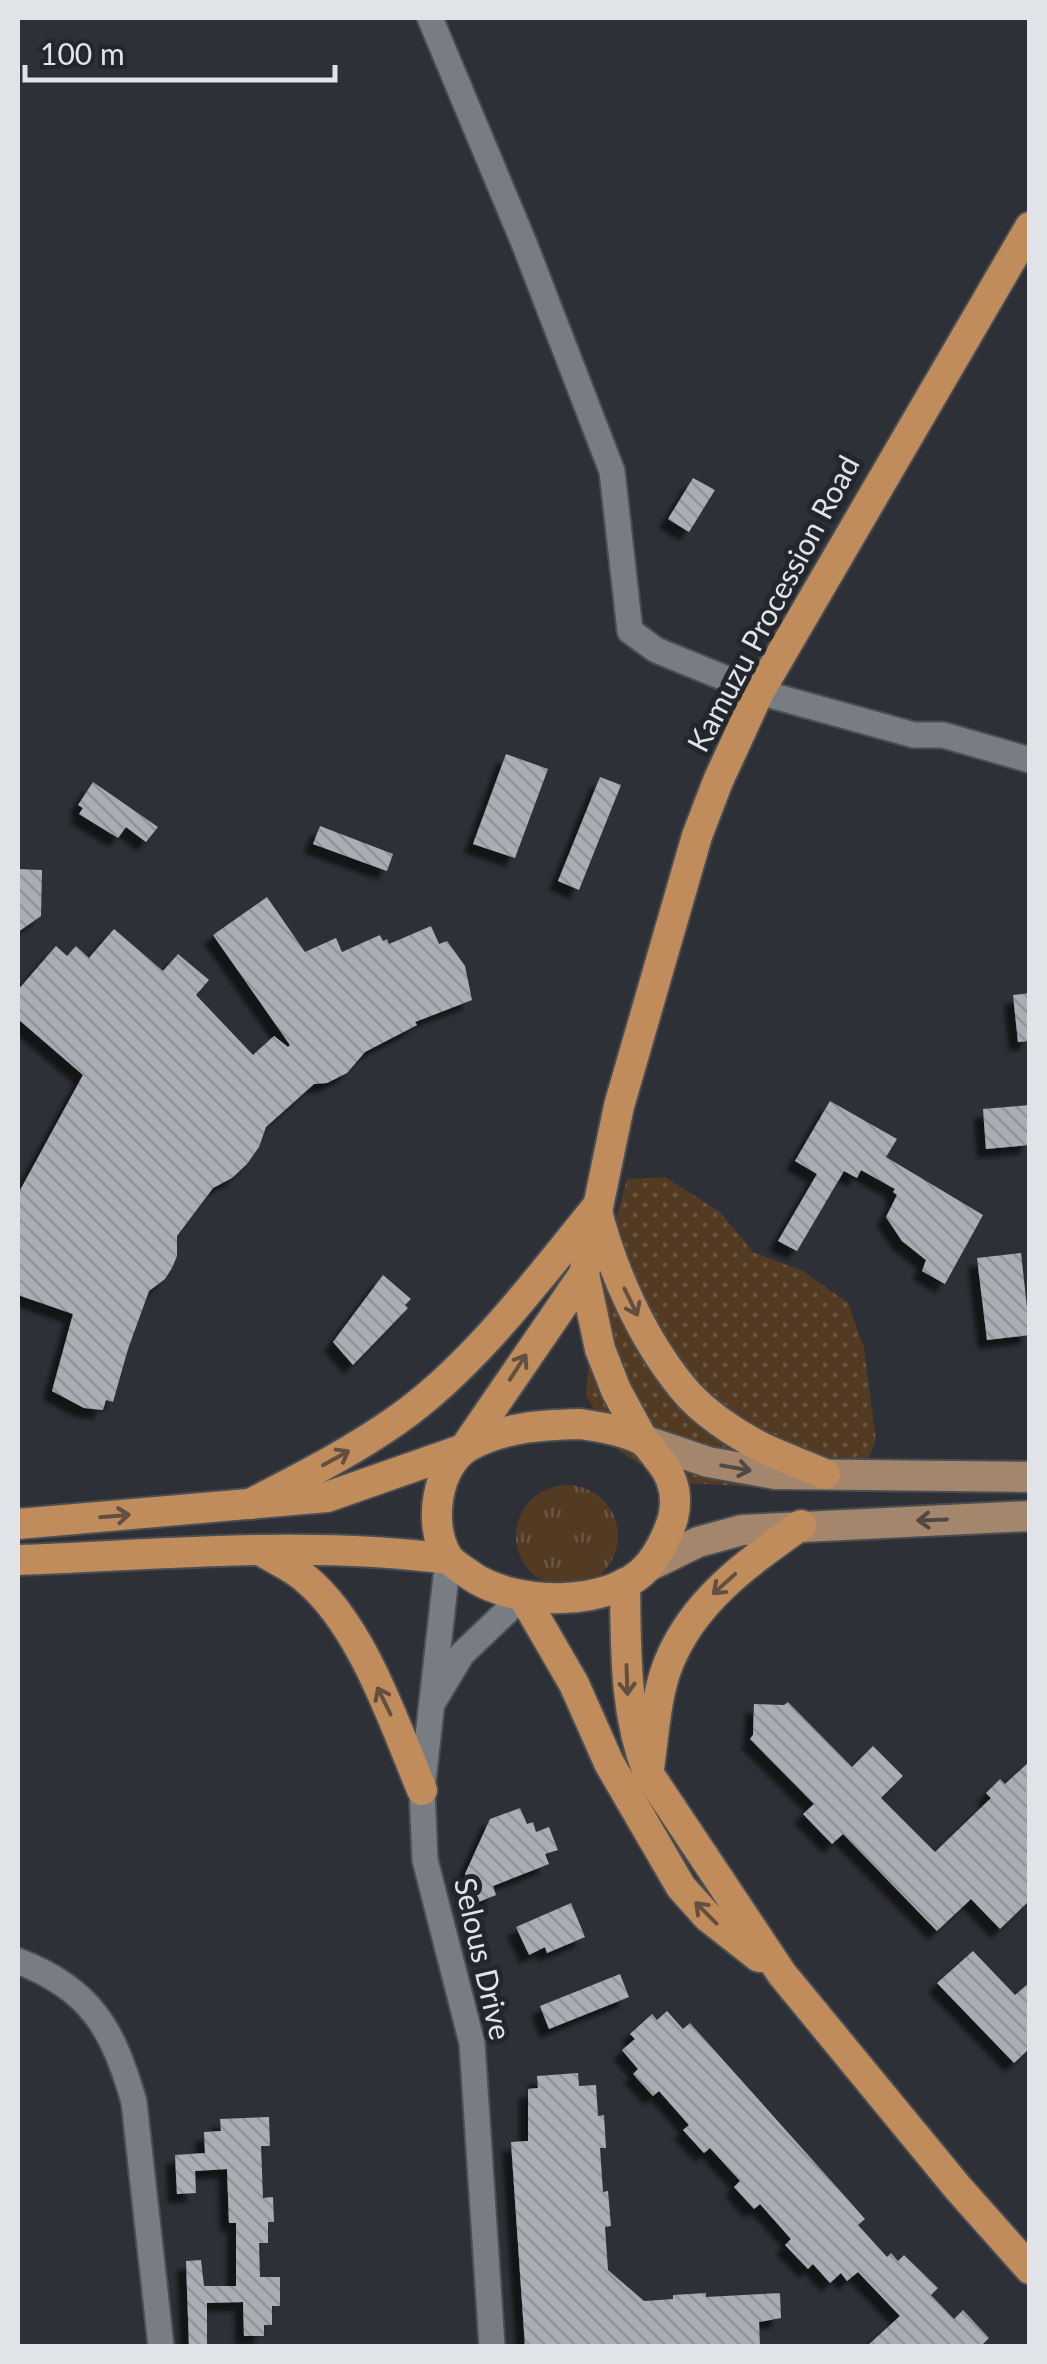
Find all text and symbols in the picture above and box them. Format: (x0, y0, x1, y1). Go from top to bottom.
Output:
scale bar (25, 20, 335, 82)
text: 100 m (40, 35, 125, 71)
street label: Kamuzu Procession Road (679, 449, 866, 757)
one-way arrow (622, 1286, 641, 1316)
one-way arrow (507, 1354, 528, 1382)
one-way arrow (321, 1448, 350, 1468)
one-way arrow (719, 1459, 752, 1478)
one-way arrow (98, 1506, 130, 1525)
one-way arrow (917, 1511, 949, 1530)
one-way arrow (712, 1573, 737, 1596)
one-way arrow (617, 1664, 636, 1696)
one-way arrow (374, 1687, 393, 1717)
street label: Selous Drive (448, 1874, 520, 2043)
one-way arrow (694, 1901, 718, 1925)

